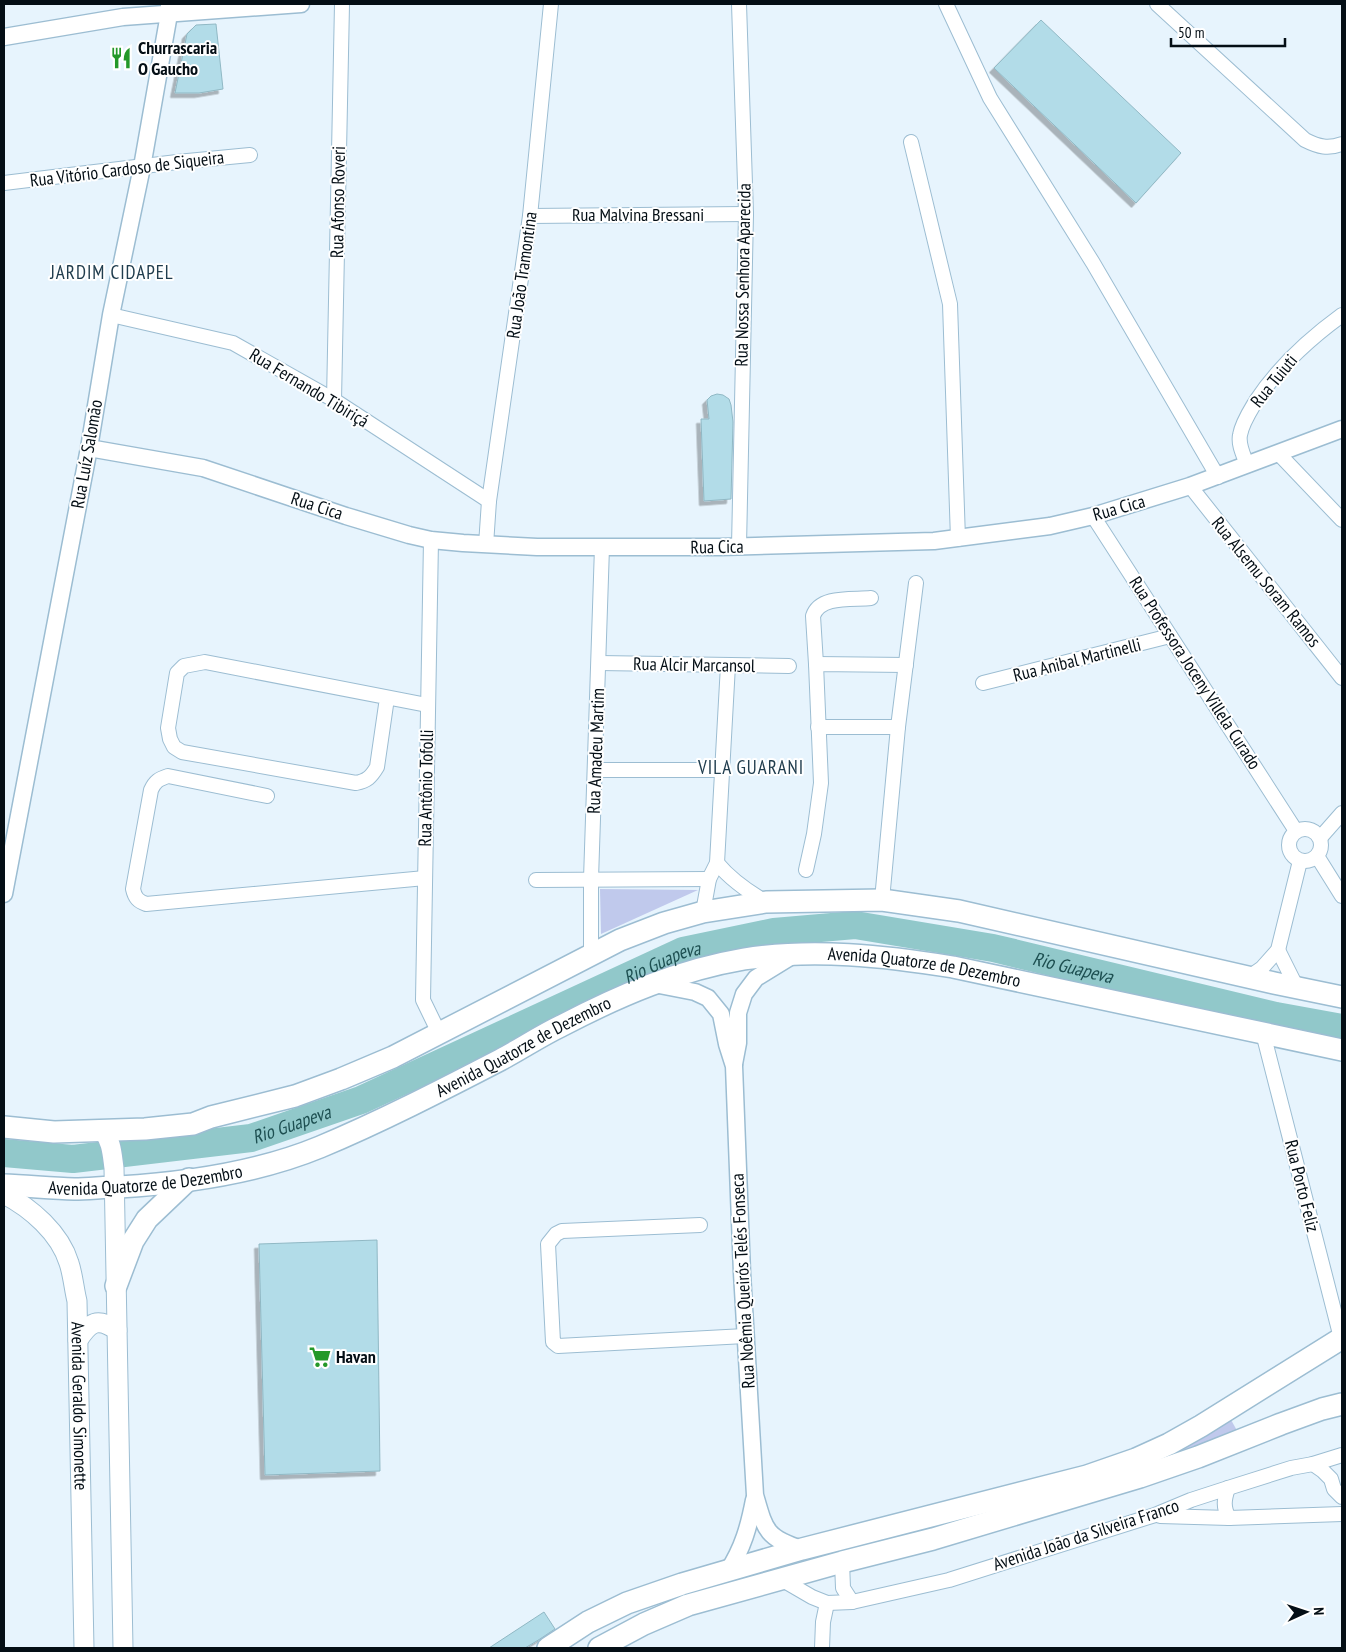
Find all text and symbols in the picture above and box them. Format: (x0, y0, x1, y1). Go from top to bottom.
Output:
scale bar (1171, 15, 1285, 47)
text: 50 m (1178, 23, 1204, 42)
place label: Churrascaria O Gaucho (138, 36, 217, 80)
restaurant icon: Churrascaria O Gaucho (108, 45, 134, 71)
street label: Rua Vitório Cardoso de Siqueira (29, 145, 225, 192)
street label: Rua Afonso Roveri (325, 146, 350, 258)
street label: Rua Nossa Senhora Aparecida (729, 183, 756, 367)
street label: Rua Malvina Bressani (572, 203, 704, 226)
street label: Rua João Tramontina (501, 210, 542, 340)
district label: JARDIM CIDAPEL (49, 260, 174, 284)
street label: Rua Fernando Tibiriçá (245, 343, 373, 432)
street label: Rua Tuiuti (1245, 349, 1302, 412)
street label: Rua Luíz Salomão (66, 398, 107, 510)
street label: Rua Cica (288, 486, 346, 525)
street label: Rua Cica (1090, 489, 1148, 526)
street label: Rua Alsemu Soram Ramos (1207, 512, 1326, 652)
street label: Rua Cica (690, 535, 744, 558)
street label: Rua Professora Joceny Villela Curado (1124, 572, 1267, 774)
street label: Rua Anibal Martinelli (1011, 633, 1143, 687)
street label: Rua Alcir Marcansol (633, 652, 756, 677)
street label: Rua Amadeu Martim (582, 688, 609, 814)
street label: Rua Antônio Tofolli (413, 729, 438, 847)
district label: VILA GUARANI (697, 755, 804, 779)
water label: Rio Guapeva (619, 935, 704, 989)
street label: Avenida Quatorze de Dezembro (827, 942, 1023, 992)
water label: Rio Guapeva (1030, 946, 1117, 989)
street label: Avenida Quatorze de Dezembro (432, 991, 615, 1102)
water label: Rio Guapeva (249, 1099, 335, 1149)
street label: Rua Porto Feliz (1280, 1137, 1325, 1234)
street label: Avenida Quatorze de Dezembro (48, 1159, 245, 1200)
street label: Rua Noêmia Queirós Telés Fonseca (725, 1173, 760, 1389)
street label: Avenida Geraldo Simonette (66, 1321, 93, 1491)
supermarket icon: Havan (307, 1344, 333, 1370)
place label: Havan (336, 1345, 376, 1368)
street label: Avenida João da Silveira Franco (990, 1494, 1182, 1575)
north arrow (1281, 1587, 1331, 1637)
text: N (1310, 1607, 1328, 1616)

